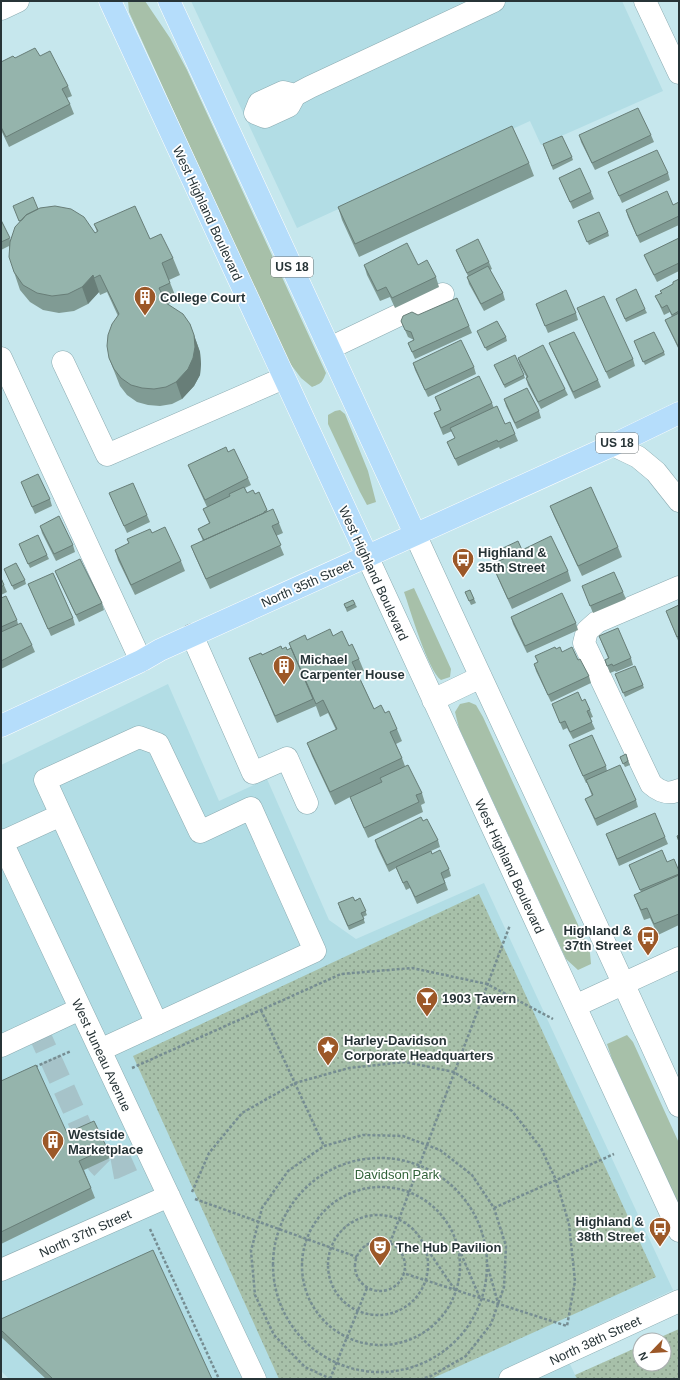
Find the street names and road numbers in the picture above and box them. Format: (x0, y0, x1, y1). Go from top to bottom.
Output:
street label: West Highland Boulevard (170, 144, 245, 283)
road number: US 18 (271, 257, 313, 277)
road number: US 18 (596, 433, 638, 453)
street label: West Highland Boulevard (336, 504, 411, 643)
street label: North 35th Street (259, 556, 356, 610)
street label: West Highland Boulevard (472, 797, 547, 936)
street label: West Juneau Avenue (69, 997, 134, 1114)
street label: North 37th Street (37, 1206, 134, 1260)
street label: North 38th Street (547, 1312, 643, 1368)

